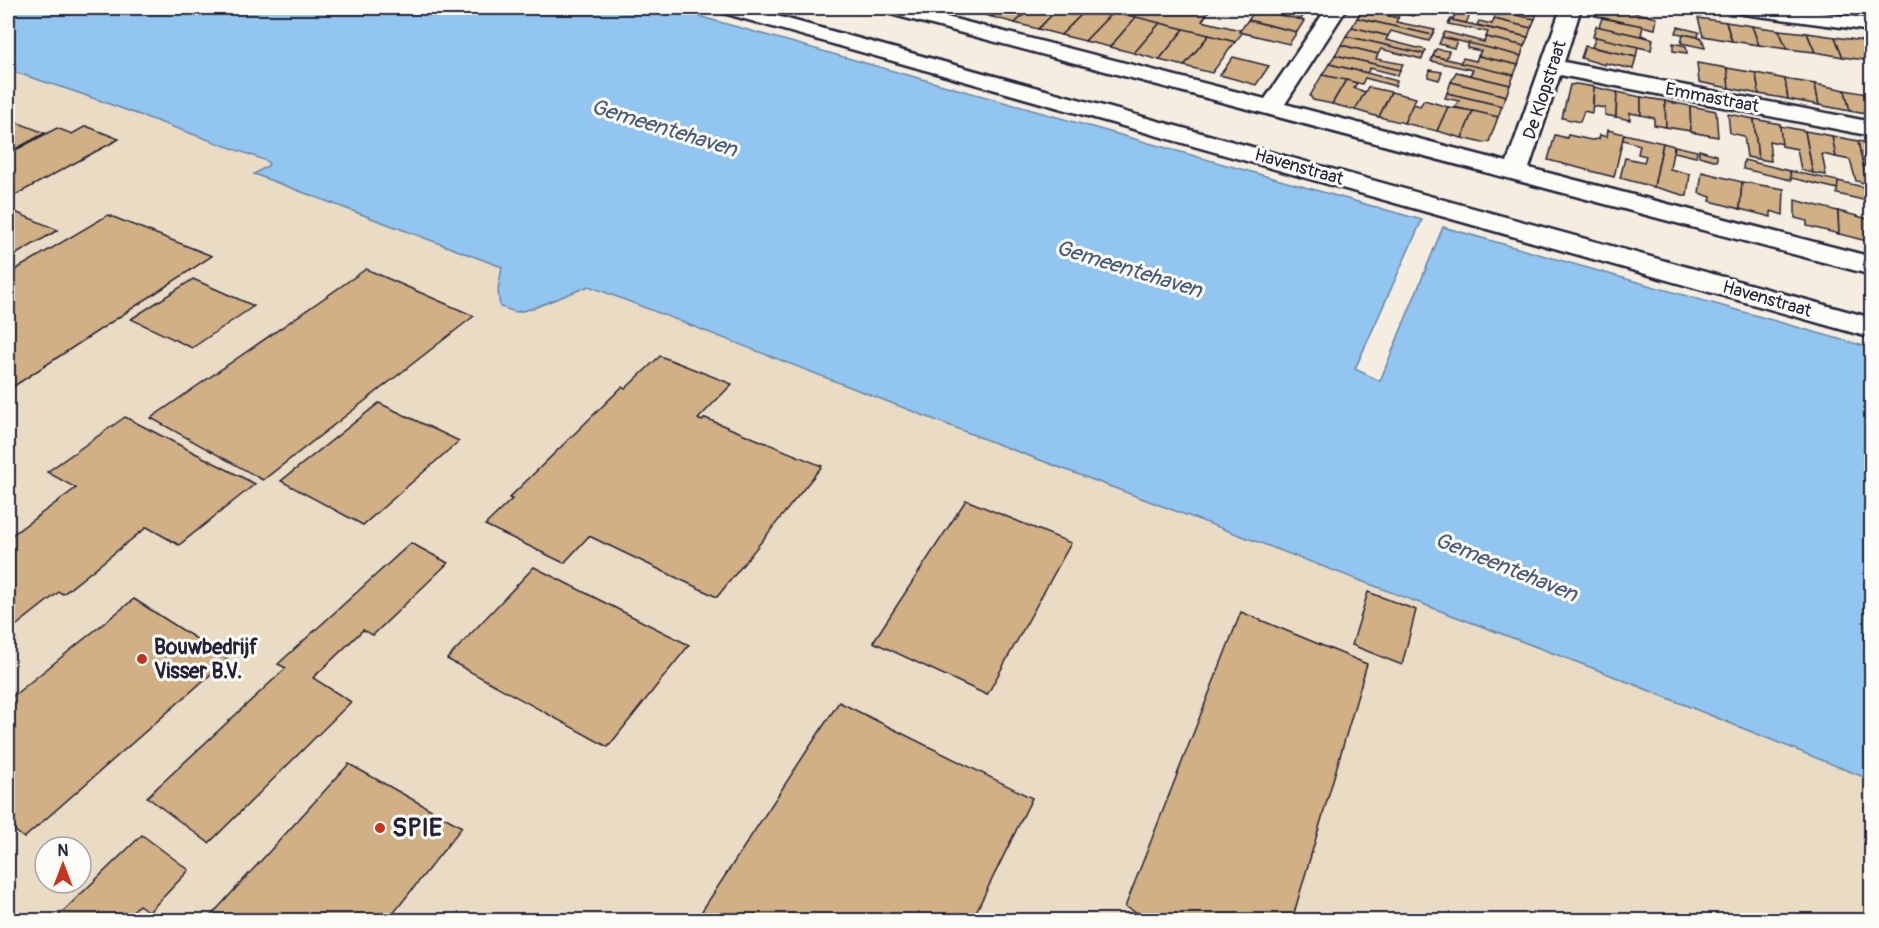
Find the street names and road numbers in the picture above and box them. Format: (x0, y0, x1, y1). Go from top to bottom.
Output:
street label: De Klopstraat (1518, 37, 1572, 142)
street label: Emmastraat (1663, 78, 1761, 118)
street label: Havenstraat (1252, 143, 1347, 191)
street label: Havenstraat (1720, 275, 1815, 323)

